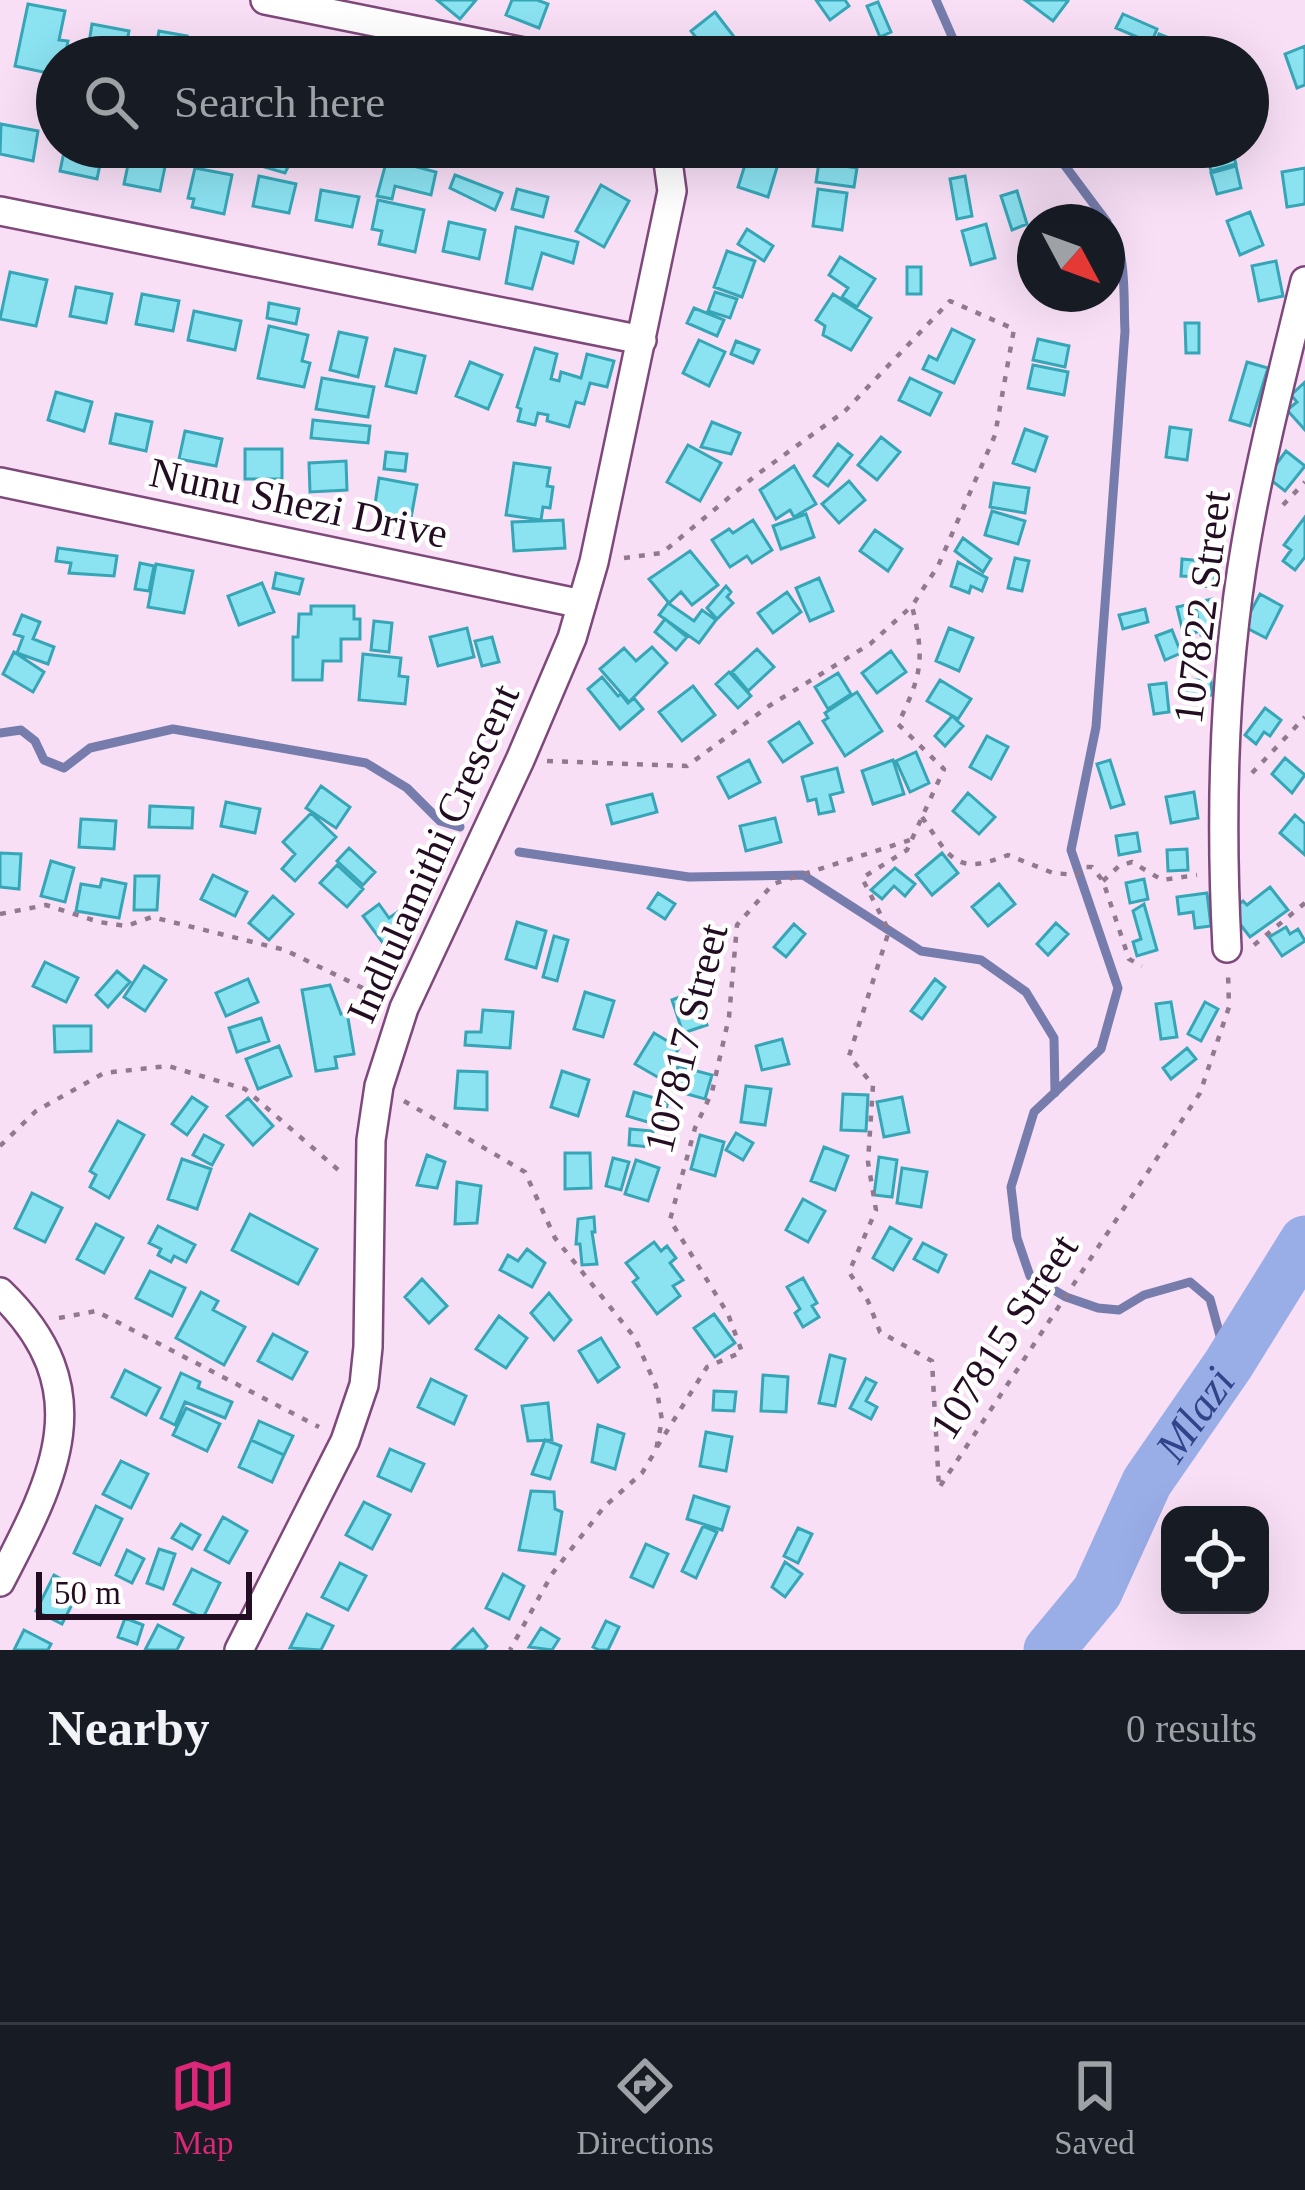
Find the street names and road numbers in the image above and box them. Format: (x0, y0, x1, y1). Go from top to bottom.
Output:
street label: Nunu Shezi Drive (146, 449, 452, 557)
street label: 107822 Street (1165, 488, 1239, 726)
street label: Indlulamithi Crescent (338, 677, 528, 1030)
street label: 107817 Street (635, 919, 737, 1158)
street label: 107815 Street (921, 1225, 1087, 1447)

